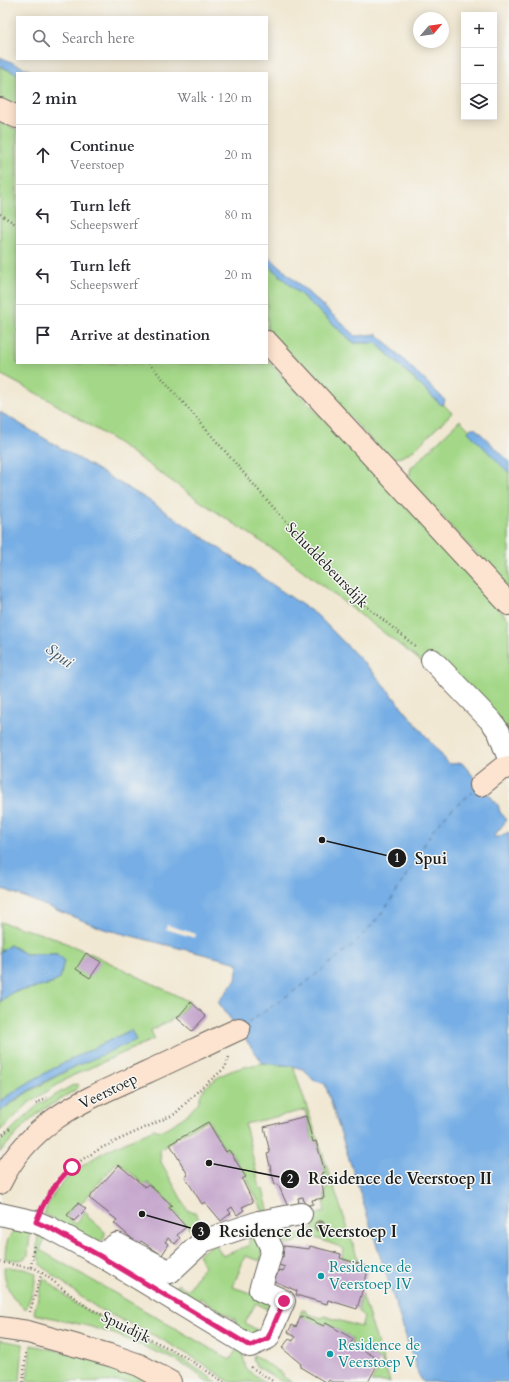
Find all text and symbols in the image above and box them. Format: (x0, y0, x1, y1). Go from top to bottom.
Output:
north arrow (413, 12, 449, 48)
map controls (461, 12, 497, 120)
button: + (461, 12, 497, 48)
search box (16, 16, 268, 60)
icon: search (30, 27, 52, 49)
text: Search here (62, 28, 135, 48)
button: − (461, 48, 497, 84)
button: layers (461, 84, 497, 120)
text: 2 min (32, 87, 77, 110)
text: Walk · 120 m (177, 89, 252, 107)
text: Continue (70, 136, 135, 156)
icon: ahead (32, 144, 54, 166)
text: 20 m (224, 146, 252, 164)
text: Veerstoep (70, 156, 124, 174)
text: Turn left (70, 196, 131, 216)
icon: left (32, 204, 54, 226)
text: 80 m (224, 206, 252, 224)
text: Scheepswerf (70, 216, 138, 234)
text: Turn left (70, 256, 131, 276)
icon: left (32, 264, 54, 286)
text: 20 m (224, 266, 252, 284)
text: Scheepswerf (70, 276, 138, 294)
icon: arrive (32, 324, 54, 346)
text: Arrive at destination (70, 325, 210, 345)
street label: Schuddebeursdijk (281, 518, 373, 612)
water label: Spui (41, 638, 78, 674)
callout: Spui (387, 844, 455, 872)
text: Spui (415, 848, 447, 870)
text: 1 (394, 850, 400, 866)
street label: Veerstoep (75, 1068, 141, 1114)
route start (63, 1158, 81, 1176)
callout: Residence de Veerstoep II (280, 1165, 500, 1193)
text: Residence de Veerstoep II (308, 1168, 492, 1190)
text: 2 (287, 1171, 293, 1187)
callout: Residence de Veerstoep I (191, 1217, 405, 1245)
text: Residence de Veerstoep I (219, 1221, 397, 1243)
text: 3 (198, 1224, 204, 1240)
place label: Residence de Veerstoep IV (329, 1257, 412, 1294)
marker: Residence de Veerstoep IV (316, 1271, 326, 1281)
route end (275, 1292, 293, 1310)
street label: Spuidijk (98, 1307, 154, 1347)
place label: Residence de Veerstoep V (338, 1335, 420, 1372)
marker: Residence de Veerstoep V (325, 1349, 335, 1359)

